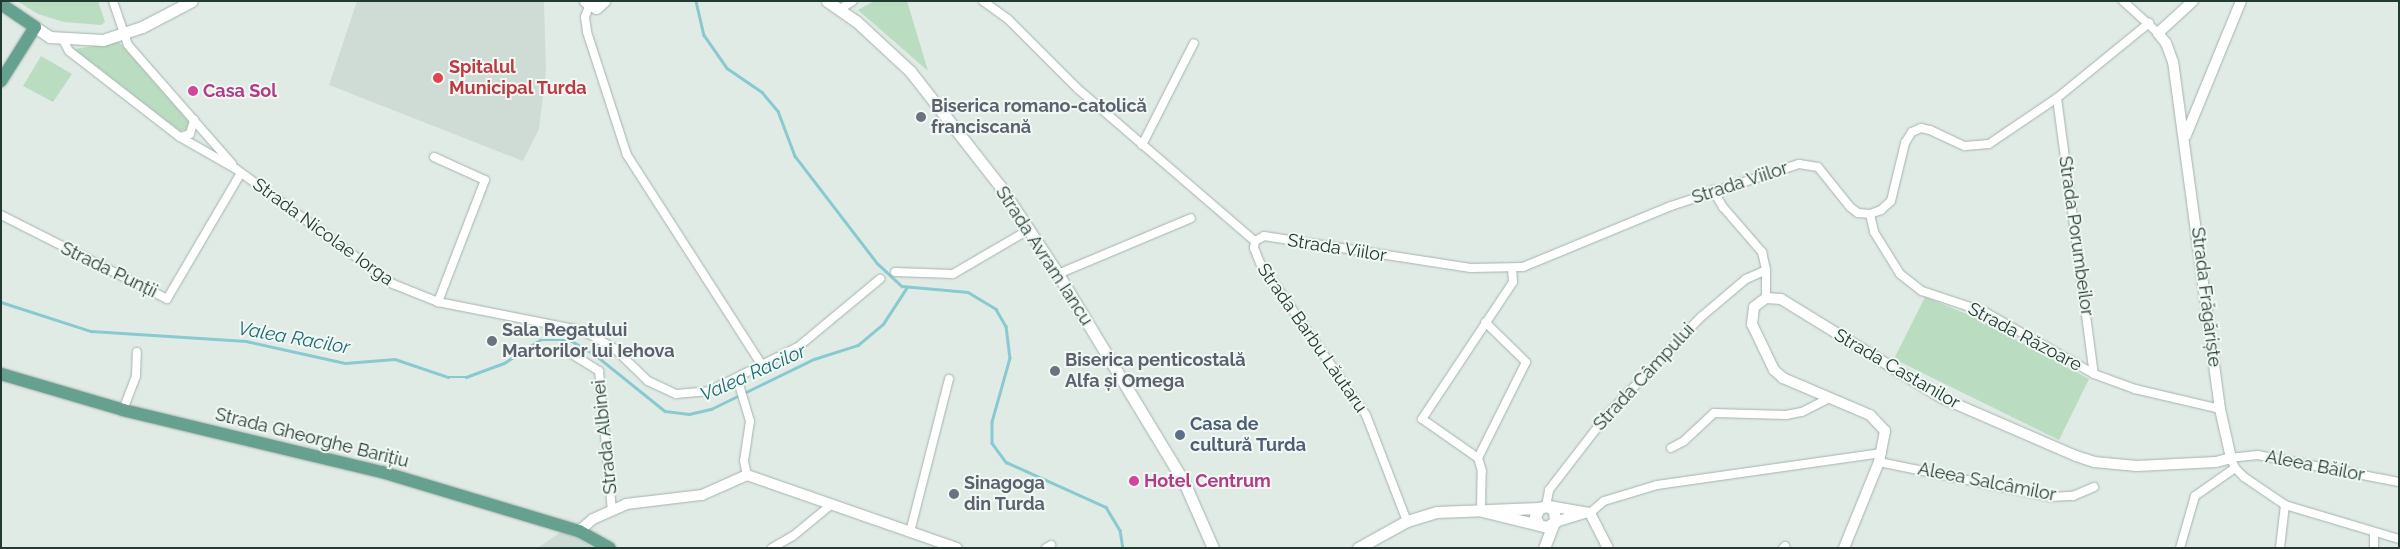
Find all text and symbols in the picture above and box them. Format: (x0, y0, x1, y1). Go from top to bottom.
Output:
place label: Spitalul Municipal Turda (449, 57, 588, 100)
marker: Spitalul Municipal Turda (431, 71, 445, 85)
place label: Casa Sol (203, 80, 277, 102)
marker: Casa Sol (187, 85, 199, 97)
place label: Biserica romano-catolică franciscană (931, 96, 1147, 138)
marker: Biserica romano-catolică franciscană (915, 111, 927, 123)
street label: Strada Porumbeilor (2054, 155, 2098, 317)
street label: Strada Viilor (1689, 157, 1791, 209)
street label: Strada Nicolae Iorga (248, 174, 398, 290)
street label: Strada Avram Iancu (991, 182, 1097, 330)
street label: Strada Frăgăriște (2187, 226, 2225, 368)
street label: Strada Viilor (1286, 229, 1388, 267)
street label: Strada Punții (57, 237, 161, 303)
street label: Strada Barbu Lăutaru (1252, 259, 1372, 417)
street label: Strada Răzoare (1964, 298, 2086, 376)
water label: Valea Racilor (236, 317, 352, 359)
street label: Strada Câmpului (1589, 319, 1699, 435)
place label: Sala Regatului Martorilor lui Iehova (502, 320, 675, 362)
street label: Strada Castanilor (1830, 324, 1964, 414)
marker: Sala Regatului Martorilor lui Iehova (486, 335, 498, 347)
water label: Valea Racilor (697, 340, 809, 406)
place label: Biserica penticostală Alfa și Omega (1065, 350, 1245, 392)
marker: Biserica penticostală Alfa și Omega (1049, 365, 1061, 377)
street label: Strada Albinei (588, 378, 622, 496)
street label: Strada Gheorghe Barițiu (213, 403, 411, 473)
place label: Casa de cultură Turda (1190, 414, 1307, 456)
marker: Casa de cultură Turda (1174, 429, 1186, 441)
street label: Aleea Băilor (2264, 446, 2366, 486)
street label: Aleea Salcâmilor (1916, 458, 2058, 506)
place label: Hotel Centrum (1144, 470, 1271, 492)
place label: Sinagoga din Turda (964, 473, 1045, 516)
marker: Hotel Centrum (1128, 475, 1140, 487)
marker: Sinagoga din Turda (948, 488, 960, 500)

